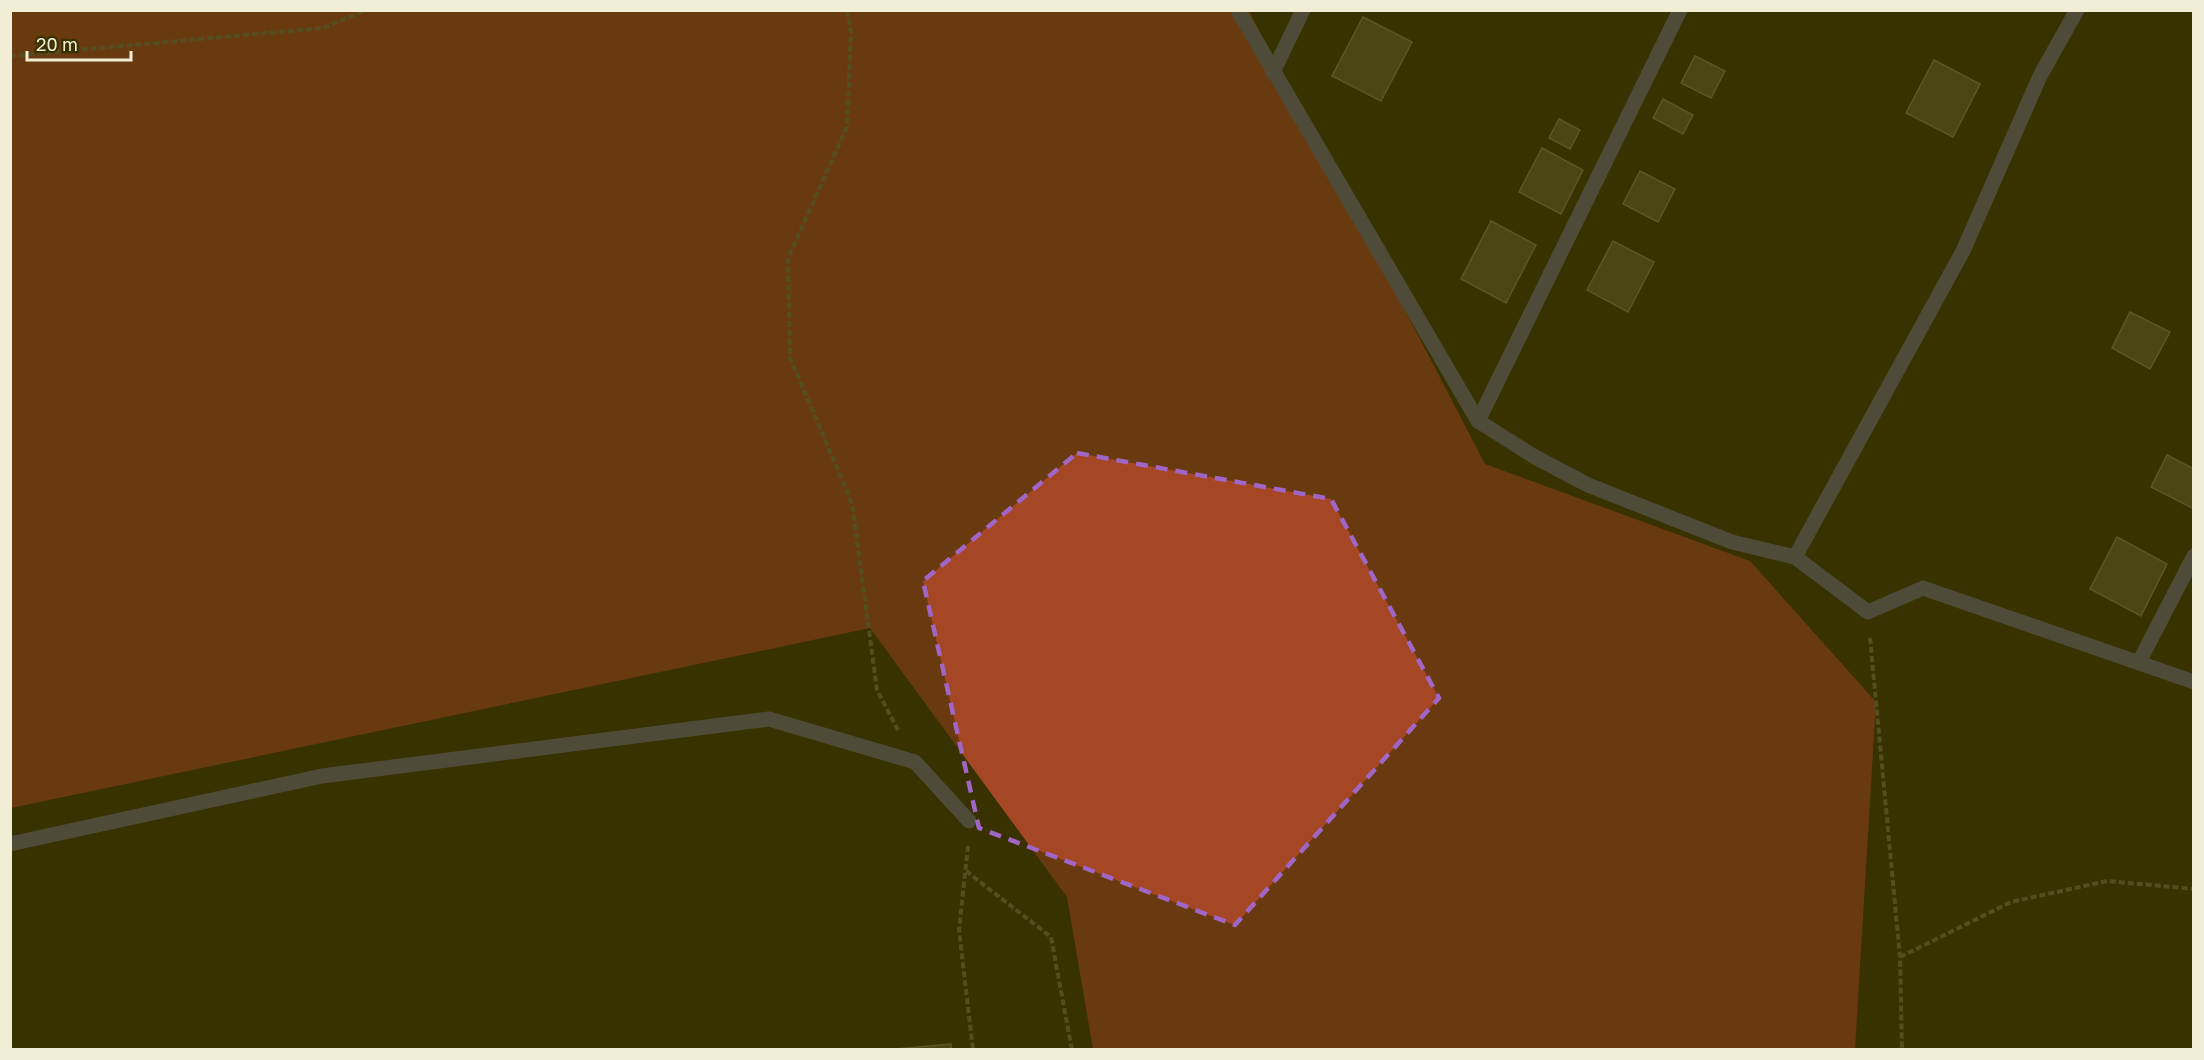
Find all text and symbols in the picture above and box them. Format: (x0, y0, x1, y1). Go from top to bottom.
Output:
scale bar (27, 24, 130, 62)
text: 20 m (36, 33, 78, 55)

